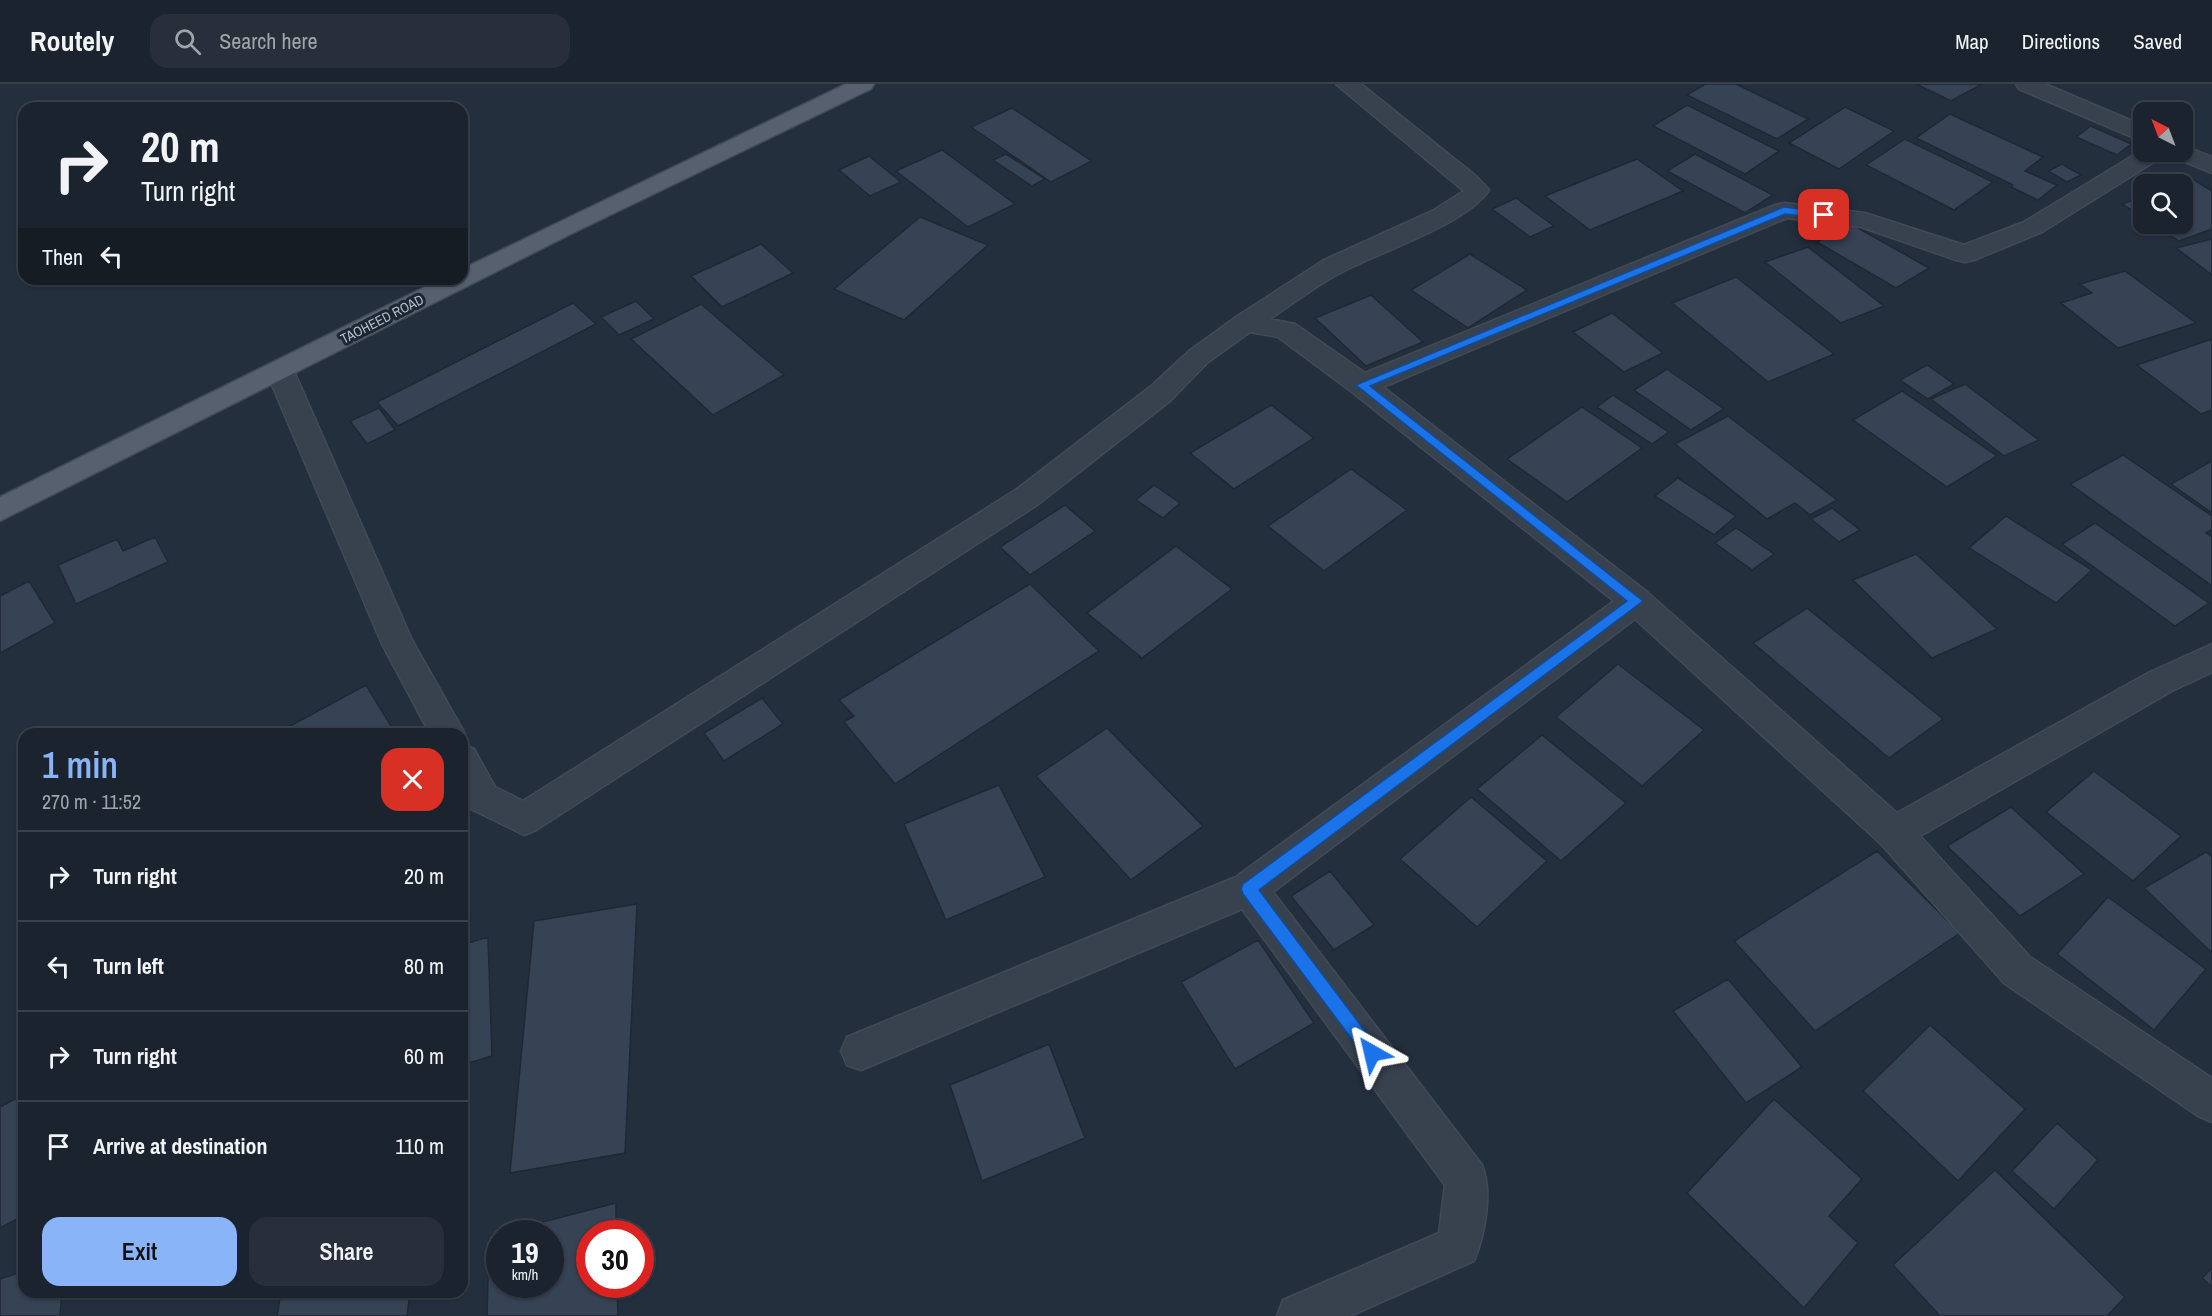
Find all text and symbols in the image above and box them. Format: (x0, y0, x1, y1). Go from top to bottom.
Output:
search box (150, 14, 570, 68)
text: Routely (30, 22, 114, 60)
icon: search (171, 25, 204, 58)
text: Search here (219, 26, 317, 56)
text: Map (1955, 27, 1989, 56)
text: Directions (2022, 27, 2100, 56)
text: Saved (2133, 27, 2182, 56)
north arrow (2133, 102, 2193, 162)
map controls (2133, 102, 2193, 234)
text: 20 m (141, 119, 220, 175)
icon: right (42, 126, 120, 204)
text: Turn right (141, 173, 235, 209)
button: search (2133, 174, 2193, 234)
pin (1798, 189, 1849, 240)
icon: arrive (1807, 198, 1840, 231)
icon: left (95, 240, 128, 273)
text: Then (42, 242, 83, 272)
street label: TAOHEED ROAD (337, 290, 427, 348)
text: 1 min (42, 741, 118, 789)
button: close (381, 748, 444, 811)
text: 270 m · 11:52 (42, 788, 141, 815)
icon: right (42, 860, 75, 893)
text: Turn right (93, 861, 177, 891)
text: 20 m (404, 861, 444, 891)
icon: left (42, 950, 75, 983)
text: Turn left (93, 951, 164, 981)
text: 80 m (404, 951, 444, 981)
position arrow (1340, 1021, 1404, 1085)
icon: right (42, 1040, 75, 1073)
text: Turn right (93, 1041, 177, 1071)
text: 60 m (404, 1041, 444, 1071)
icon: arrive (42, 1130, 75, 1163)
text: Arrive at destination (93, 1131, 267, 1161)
text: 110 m (395, 1131, 444, 1161)
button: Exit (42, 1217, 237, 1286)
button: Share (249, 1217, 444, 1286)
speed limit sign: 30 (576, 1220, 654, 1298)
text: 19 (511, 1232, 539, 1272)
text: km/h (512, 1264, 538, 1285)

